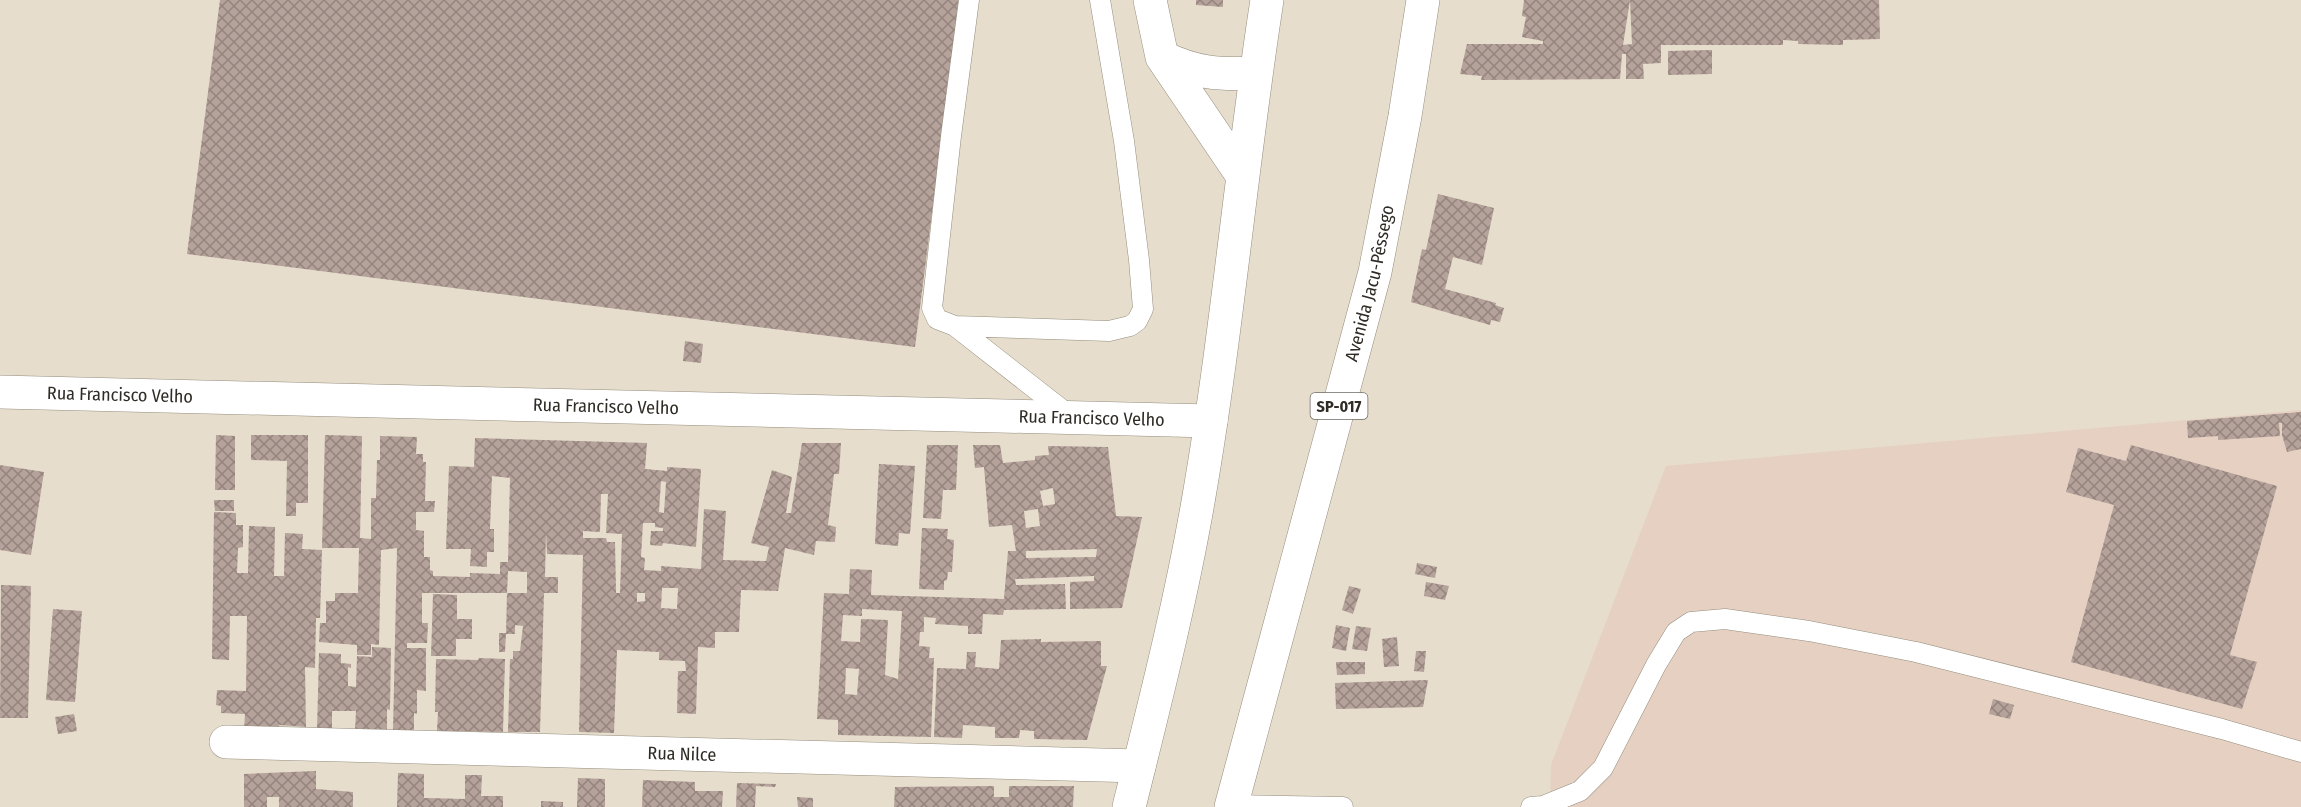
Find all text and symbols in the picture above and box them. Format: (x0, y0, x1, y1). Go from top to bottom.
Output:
street label: Avenida Jacu-Pêssego (1340, 203, 1399, 364)
street label: Rua Francisco Velho (47, 382, 193, 408)
road number: SP-017 (1310, 393, 1368, 419)
street label: Rua Francisco Velho (533, 394, 679, 419)
street label: Rua Francisco Velho (1018, 405, 1165, 431)
street label: Rua Nilce (647, 742, 717, 766)

